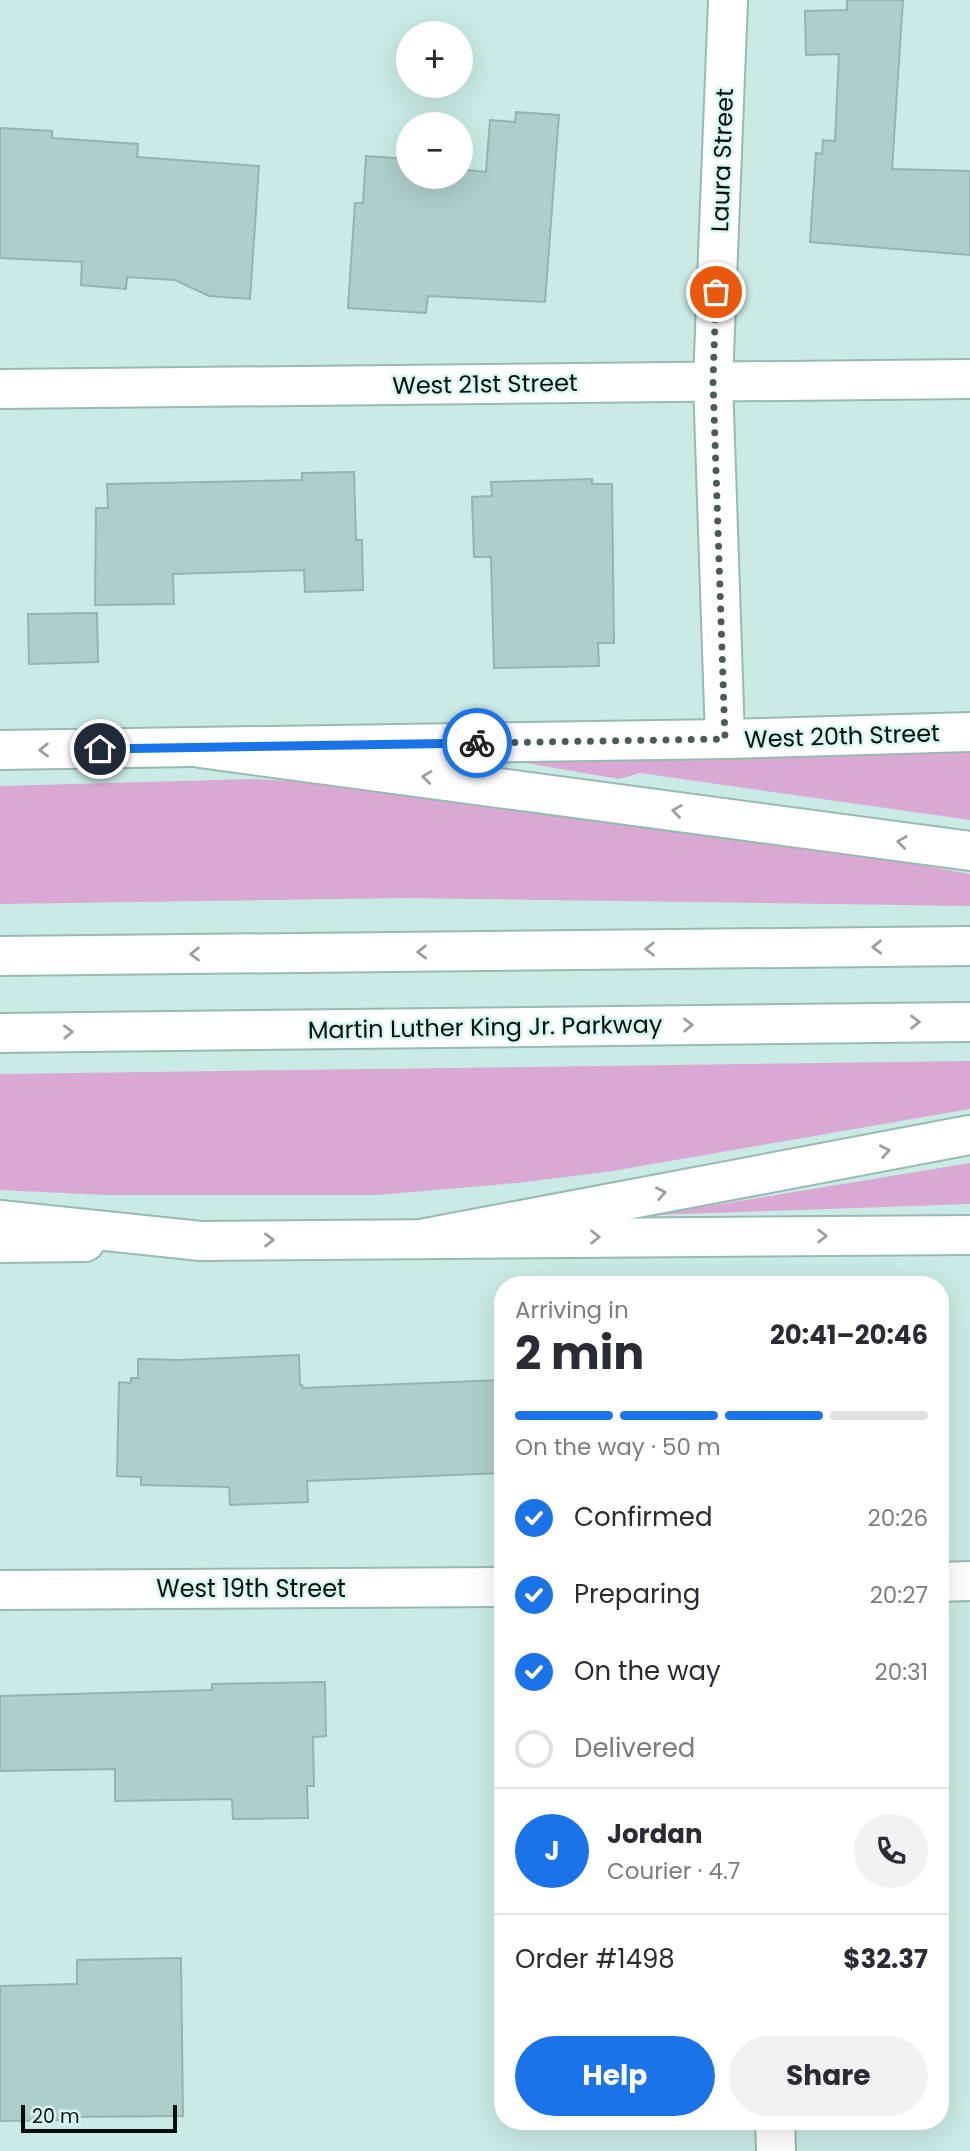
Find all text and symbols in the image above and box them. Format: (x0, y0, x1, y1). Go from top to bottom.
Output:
map controls (396, 21, 473, 189)
button: + (396, 21, 473, 98)
street label: Laura Street (703, 88, 741, 232)
button: − (396, 112, 473, 189)
pin (686, 262, 746, 322)
icon: bag (697, 273, 735, 311)
street label: West 21st Street (392, 366, 578, 402)
courier (442, 708, 512, 778)
street label: West 20th Street (744, 716, 940, 756)
pin (70, 719, 130, 779)
icon: bike (458, 724, 496, 762)
icon: home (81, 730, 119, 768)
one-way arrow (39, 742, 50, 757)
one-way arrow (421, 769, 433, 784)
one-way arrow (671, 803, 683, 818)
one-way arrow (897, 834, 908, 849)
one-way arrow (872, 939, 882, 955)
one-way arrow (644, 942, 655, 957)
one-way arrow (417, 944, 427, 960)
one-way arrow (189, 946, 200, 962)
street label: Martin Luther King Jr. Parkway (307, 1007, 663, 1047)
one-way arrow (910, 1014, 921, 1030)
one-way arrow (683, 1017, 693, 1033)
one-way arrow (63, 1024, 74, 1040)
one-way arrow (879, 1144, 891, 1159)
one-way arrow (655, 1187, 667, 1202)
one-way arrow (817, 1228, 828, 1244)
one-way arrow (590, 1229, 600, 1245)
one-way arrow (264, 1232, 275, 1248)
text: Arriving in (515, 1294, 629, 1326)
text: 20:41–20:46 (770, 1317, 928, 1353)
text: 2 min (515, 1321, 644, 1385)
text: On the way · 50 m (515, 1431, 721, 1463)
icon: check (515, 1499, 553, 1537)
text: Confirmed (574, 1499, 712, 1535)
text: 20:26 (868, 1502, 928, 1534)
street label: West 19th Street (156, 1572, 346, 1605)
icon: check (515, 1576, 553, 1614)
text: Preparing (574, 1576, 700, 1612)
text: 20:27 (870, 1579, 928, 1611)
icon: check (515, 1653, 553, 1691)
text: On the way (574, 1653, 721, 1689)
text: 20:31 (875, 1656, 928, 1688)
text: Delivered (574, 1730, 695, 1766)
button: phone (854, 1814, 928, 1888)
text: Jordan (607, 1816, 703, 1852)
text: J (544, 1833, 560, 1869)
text: Courier · 4.7 (607, 1855, 740, 1887)
text: Order #1498 (515, 1941, 675, 1977)
text: $32.37 (843, 1941, 928, 1977)
button: Help (515, 2036, 715, 2116)
button: Share (729, 2036, 928, 2116)
scale bar (21, 2102, 177, 2134)
text: 20 m (32, 2103, 80, 2130)

